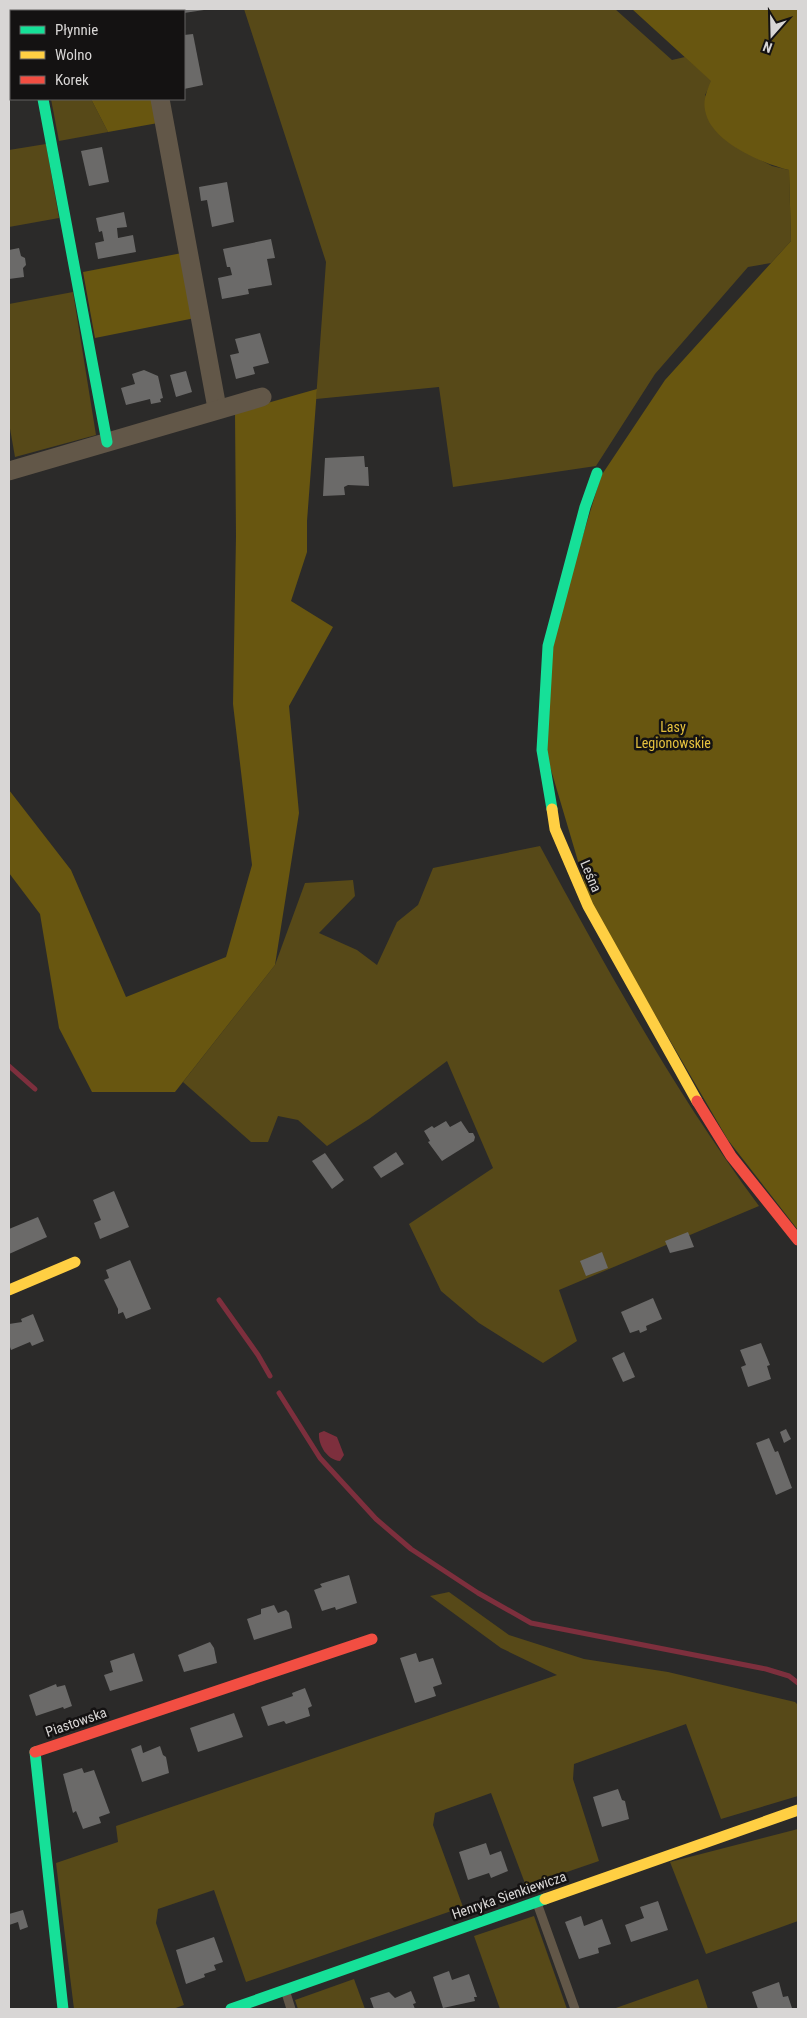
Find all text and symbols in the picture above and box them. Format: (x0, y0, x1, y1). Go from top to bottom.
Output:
legend (10, 10, 185, 100)
north arrow (747, 10, 797, 60)
text: Płynnie (55, 21, 98, 39)
text: N (761, 38, 774, 56)
text: Wolno (55, 46, 92, 64)
text: Korek (55, 71, 89, 89)
park label: Lasy Legionowskie (635, 719, 711, 751)
street label: Leśna (577, 858, 605, 894)
street label: Piastowska (43, 1704, 109, 1740)
street label: Henryka Sienkiewicza (450, 1868, 568, 1922)

